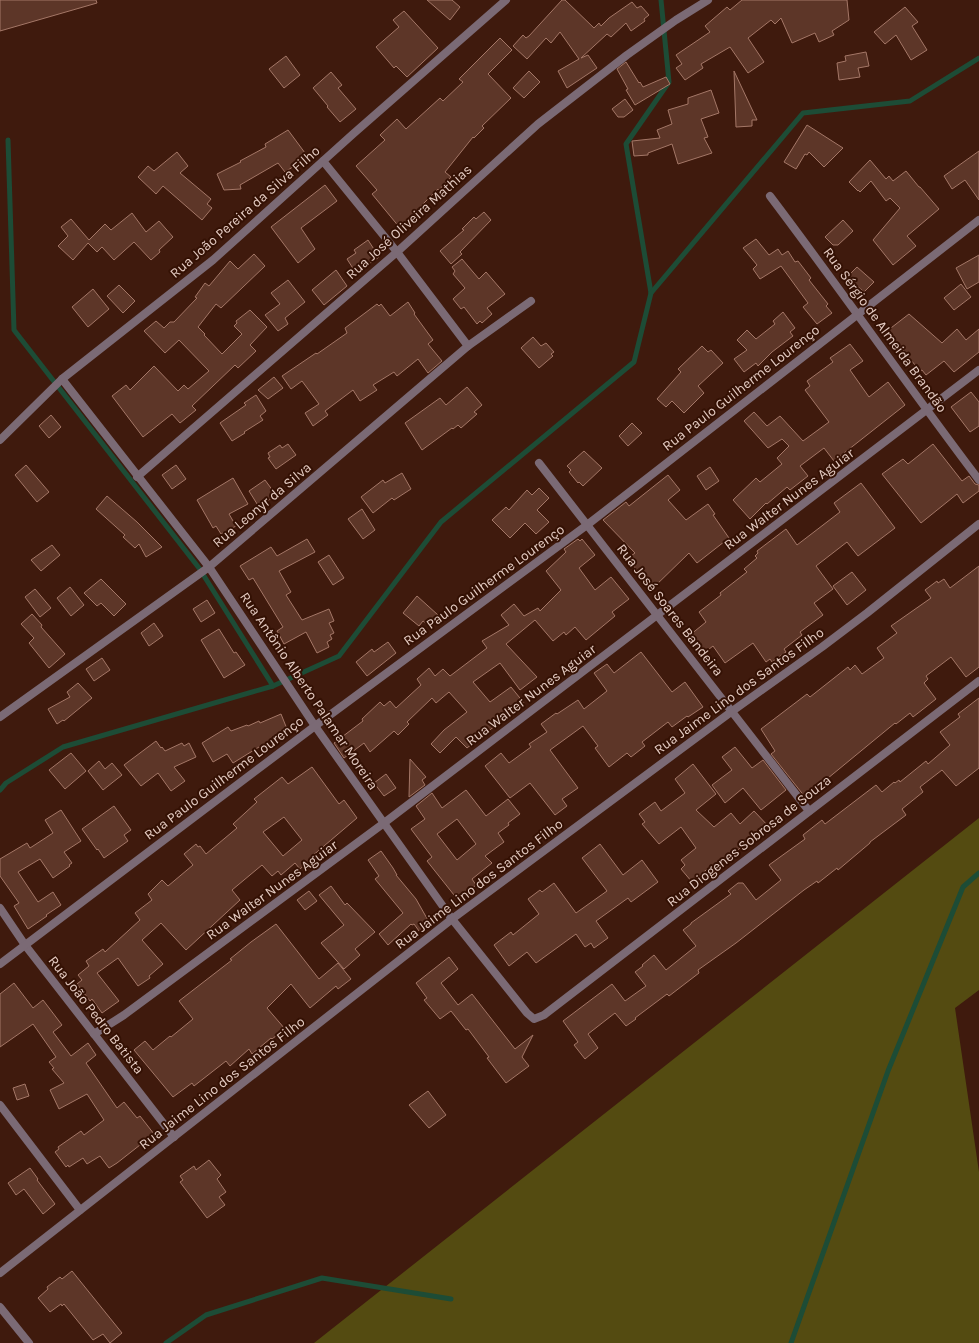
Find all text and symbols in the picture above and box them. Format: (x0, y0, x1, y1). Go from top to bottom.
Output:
street label: Rua João Pereira da Silva Filho (167, 142, 323, 282)
street label: Rua José Oliveira Mathias (343, 161, 475, 283)
street label: Rua Sérgio de Almeida Brandão (819, 244, 951, 416)
street label: Rua Paulo Guilherme Lourenço (659, 321, 823, 455)
street label: Rua Walter Nunes Aguiar (721, 444, 858, 553)
street label: Rua Leonyr da Silva (209, 459, 315, 551)
street label: Rua Paulo Guilherme Lourenço (400, 521, 568, 649)
street label: Rua José Soares Bandeira (613, 540, 727, 680)
street label: Rua Antônio Alberto Palamar Moreira (236, 589, 382, 793)
street label: Rua Jaime Lino dos Santos Filho (651, 624, 827, 758)
street label: Rua Walter Nunes Aguiar (463, 640, 600, 749)
street label: Rua Paulo Guilherme Lourenço (141, 713, 307, 843)
street label: Rua Diogenes Sobrosa de Souza (663, 772, 835, 910)
street label: Rua Jaime Lino dos Santos Filho (392, 815, 566, 953)
street label: Rua Walter Nunes Aguiar (203, 836, 342, 943)
street label: Rua João Pedro Batista (45, 952, 147, 1078)
street label: Rua Jaime Lino dos Santos Filho (136, 1013, 308, 1153)

